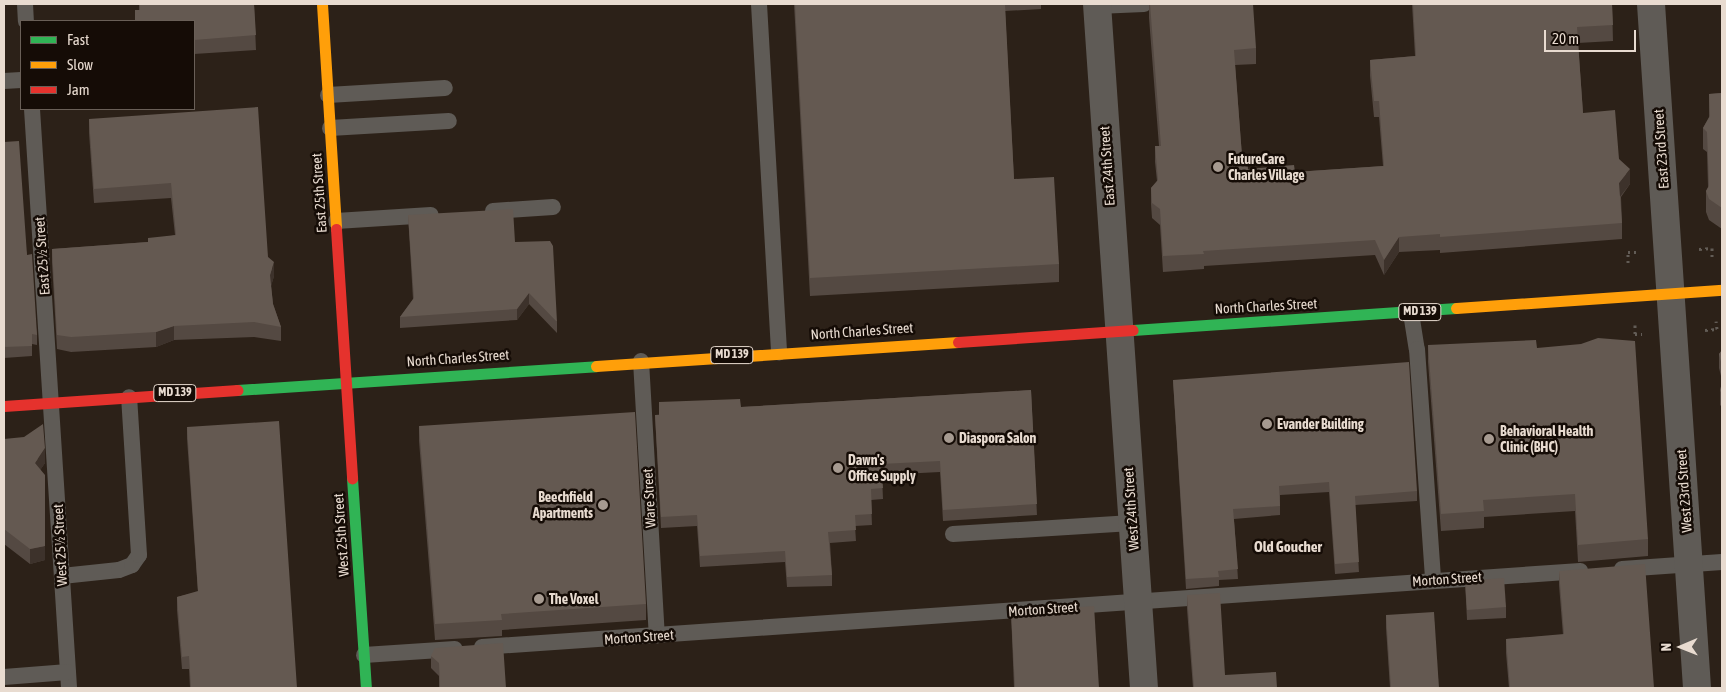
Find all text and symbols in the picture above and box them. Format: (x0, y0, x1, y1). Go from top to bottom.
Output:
legend (20, 20, 195, 110)
scale bar (1546, 20, 1638, 52)
text: 20 m (1552, 30, 1579, 47)
text: Fast (67, 31, 89, 48)
text: Slow (67, 56, 93, 73)
text: Jam (67, 81, 90, 98)
street label: East 23rd Street (1650, 109, 1672, 189)
street label: East 24th Street (1096, 126, 1118, 206)
place label: FutureCare Charles Village (1228, 151, 1305, 184)
street label: East 25th Street (308, 153, 330, 233)
marker: FutureCare Charles Village (1212, 161, 1224, 173)
street label: East 25½ Street (31, 216, 53, 296)
street label: North Charles Street (1214, 295, 1318, 317)
road number: MD 139 (1398, 302, 1442, 322)
street label: North Charles Street (810, 319, 914, 343)
street label: North Charles Street (406, 346, 510, 370)
road number: MD 139 (710, 346, 754, 364)
road number: MD 139 (152, 383, 198, 402)
place label: Evander Building (1277, 416, 1364, 432)
marker: Evander Building (1261, 418, 1273, 430)
place label: Behavioral Health Clinic (BHC) (1500, 423, 1593, 456)
place label: Diaspora Salon (959, 430, 1036, 446)
marker: Diaspora Salon (943, 432, 955, 444)
marker: Behavioral Health Clinic (BHC) (1482, 432, 1496, 446)
street label: West 23rd Street (1673, 449, 1695, 533)
place label: Dawn's Office Supply (848, 452, 916, 484)
marker: Dawn's Office Supply (832, 462, 844, 474)
street label: West 24th Street (1120, 467, 1142, 551)
street label: Ware Street (639, 468, 659, 528)
place label: Beechfield Apartments (533, 489, 593, 522)
street label: West 25th Street (330, 493, 352, 577)
marker: Beechfield Apartments (597, 499, 609, 511)
street label: West 25½ Street (49, 504, 71, 586)
district label: Old Goucher (1254, 538, 1322, 556)
street label: Morton Street (1412, 568, 1482, 590)
place label: The Voxel (549, 591, 598, 607)
marker: The Voxel (533, 593, 545, 605)
street label: Morton Street (1008, 598, 1078, 620)
north arrow (1656, 622, 1706, 672)
street label: Morton Street (604, 626, 674, 648)
text: N (1658, 643, 1674, 652)

